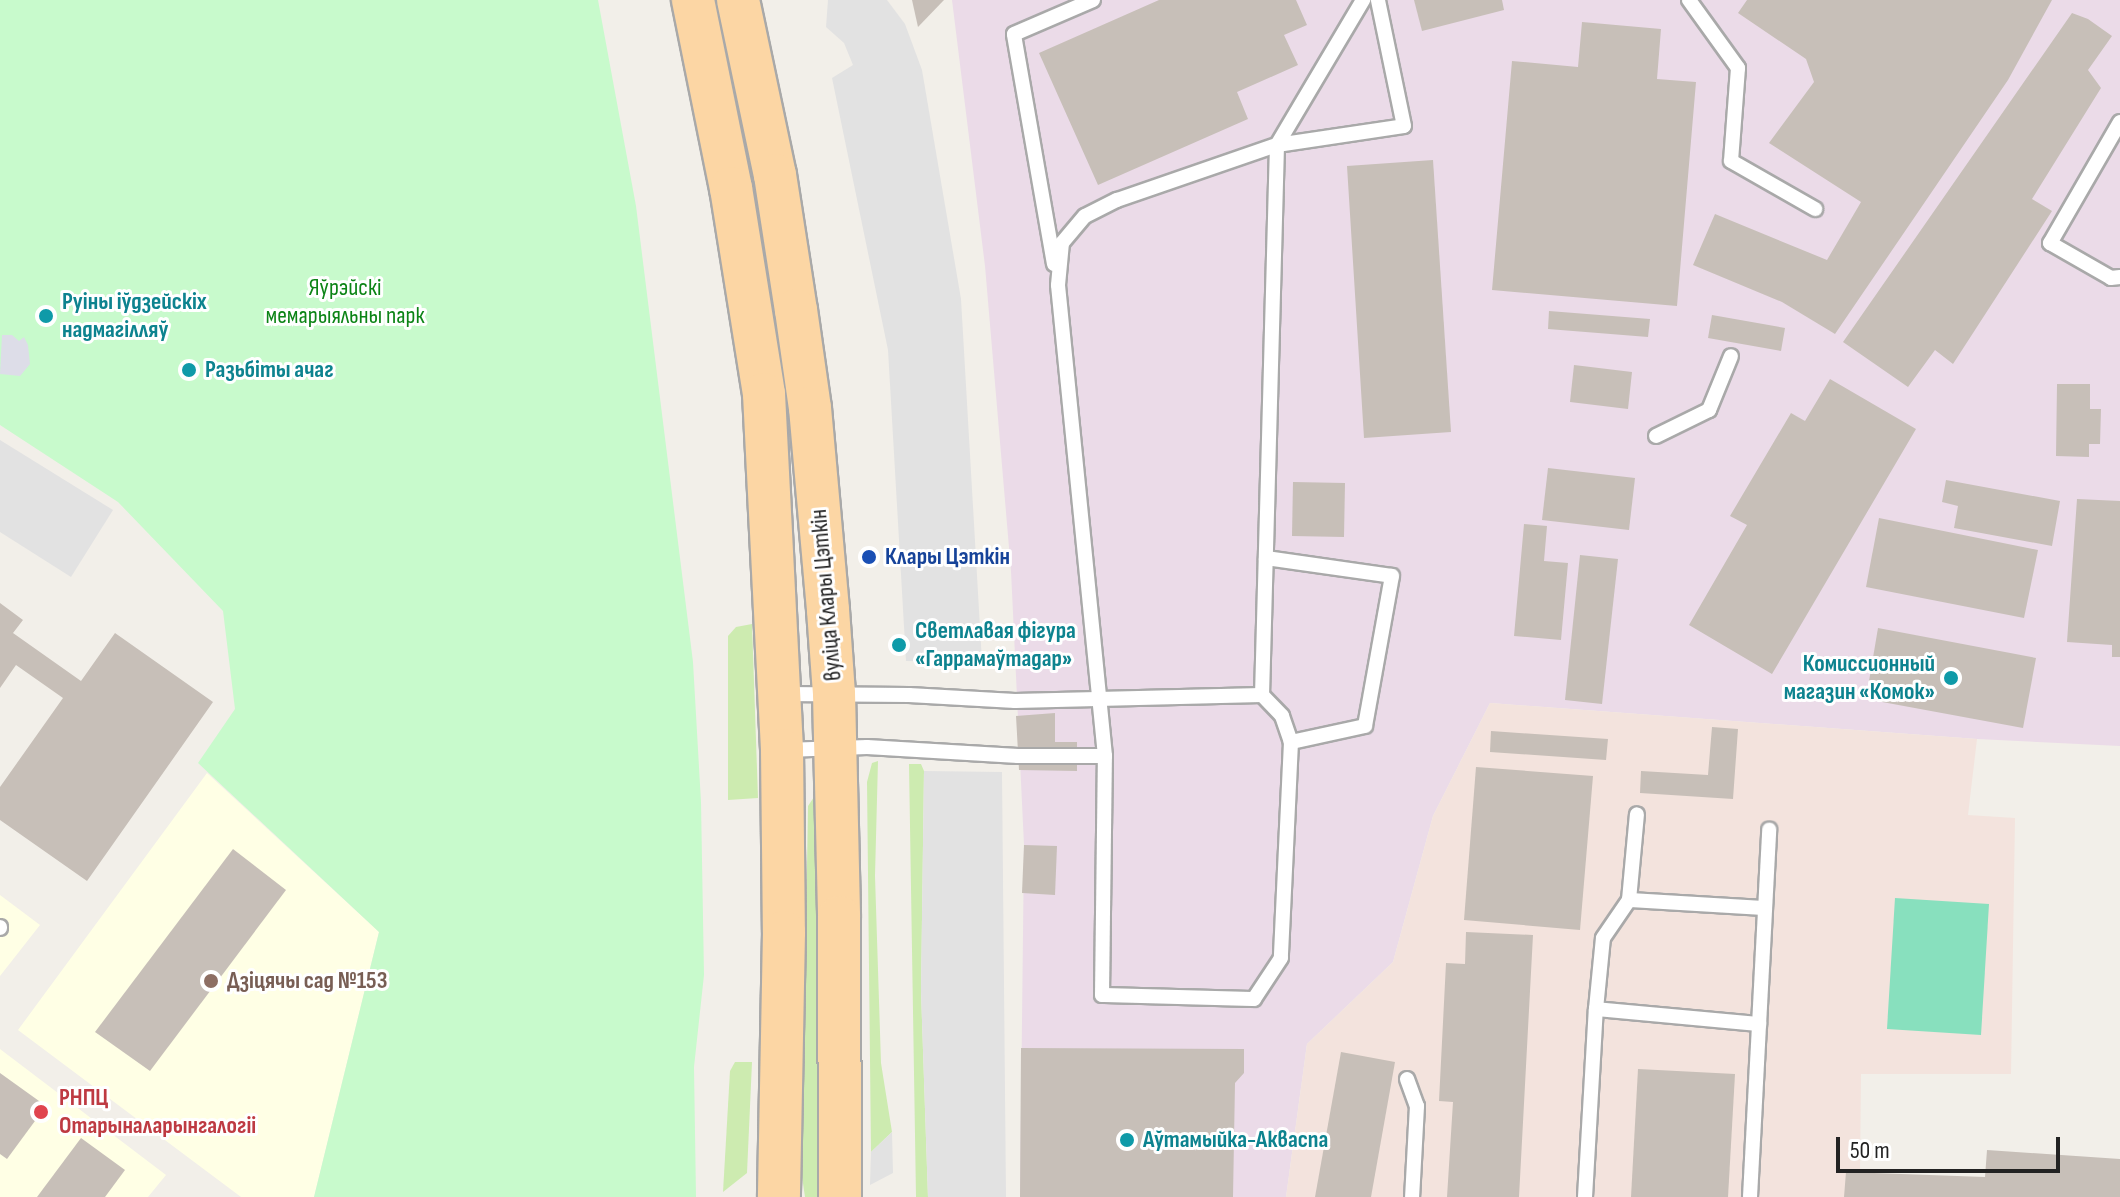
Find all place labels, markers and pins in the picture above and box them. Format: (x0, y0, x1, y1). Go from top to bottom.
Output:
place label: Руіны іўдзейскіх надмагілляў (62, 288, 207, 344)
marker: Руіны іўдзейскіх надмагілляў (37, 307, 55, 325)
place label: Разьбіты ачаг (205, 356, 334, 384)
marker: Разьбіты ачаг (180, 361, 198, 379)
place label: Клары Цэткін (885, 543, 1010, 571)
marker: Клары Цэткін (860, 548, 878, 566)
place label: Светлавая фігура «Гаррамаўтадар» (915, 617, 1076, 673)
marker: Светлавая фігура «Гаррамаўтадар» (890, 636, 908, 654)
place label: Комиссионный магазин «Комок» (1784, 650, 1935, 706)
marker: Комиссионный магазин «Комок» (1942, 669, 1960, 687)
place label: Дзіцячы сад №153 (227, 967, 387, 995)
marker: Дзіцячы сад №153 (202, 972, 220, 990)
place label: РНПЦ Отарыналарынгалогіі (59, 1084, 256, 1140)
marker: РНПЦ Отарыналарынгалогіі (30, 1101, 52, 1123)
place label: Аўтамыйка-Акваспа (1143, 1126, 1328, 1154)
marker: Аўтамыйка-Акваспа (1118, 1131, 1136, 1149)

